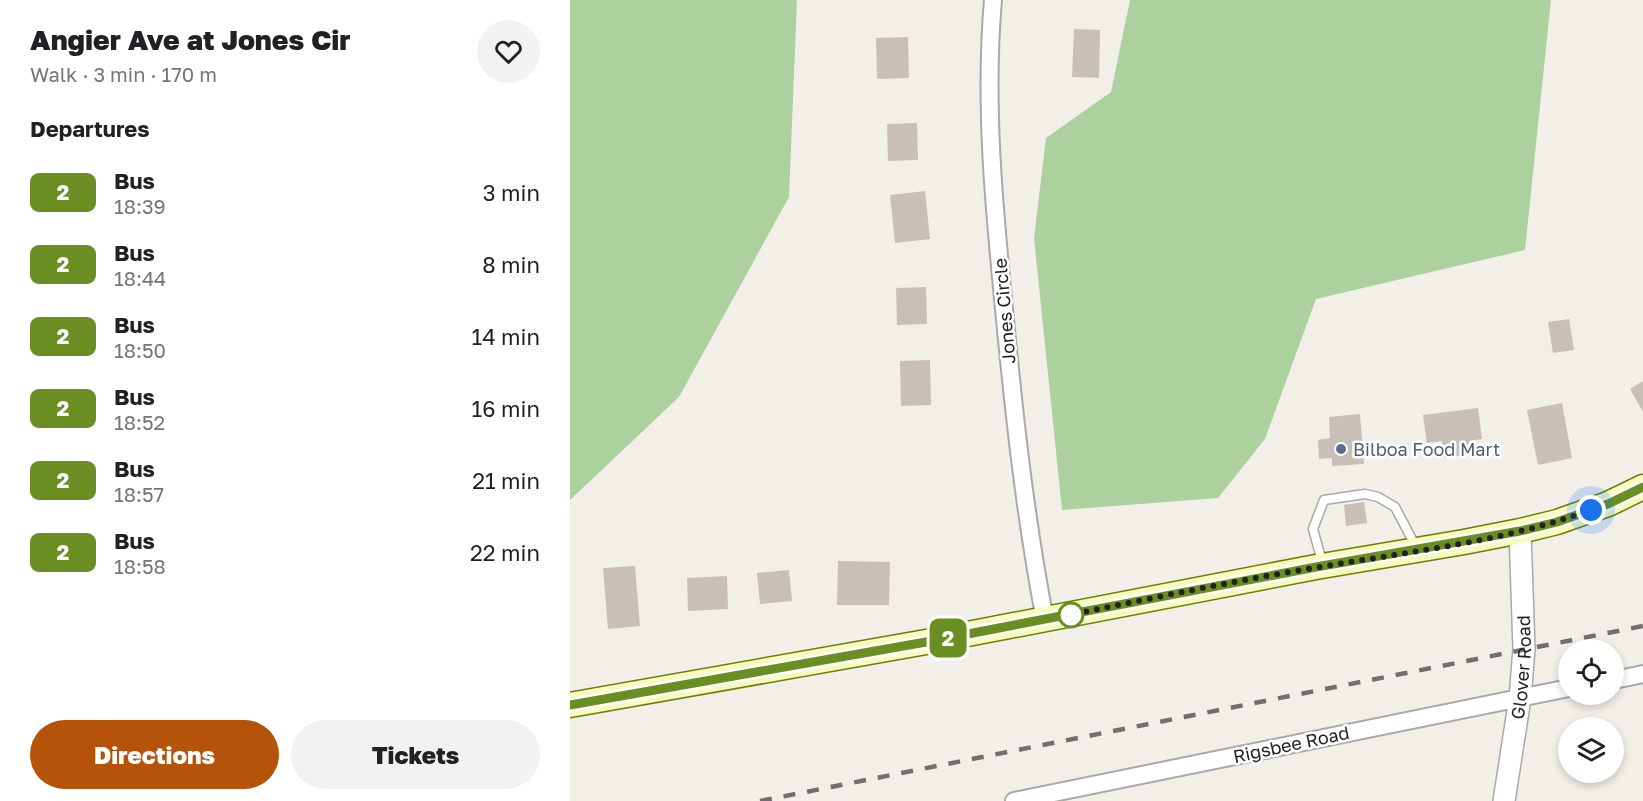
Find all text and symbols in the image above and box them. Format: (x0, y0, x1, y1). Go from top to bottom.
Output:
button: heart (477, 20, 540, 83)
text: Angier Ave at Jones Cir (30, 23, 350, 56)
text: Walk · 3 min · 170 m (30, 62, 217, 86)
text: Departures (30, 115, 149, 142)
text: Bus (114, 167, 155, 194)
text: 2 (57, 179, 69, 205)
text: 3 min (483, 179, 540, 206)
text: 18:39 (114, 194, 166, 218)
text: Bus (114, 239, 155, 266)
text: 2 (57, 251, 69, 277)
text: 8 min (482, 251, 540, 278)
street label: Jones Circle (988, 257, 1020, 365)
text: 18:44 (114, 266, 166, 290)
text: Bus (114, 311, 155, 338)
text: 2 (57, 323, 69, 349)
text: 14 min (472, 323, 540, 350)
text: 18:50 (114, 338, 166, 362)
text: Bus (114, 383, 155, 410)
text: 2 (57, 395, 69, 421)
text: 16 min (472, 395, 540, 422)
text: 18:52 (114, 410, 165, 434)
place label: Bilboa Food Mart (1353, 438, 1500, 460)
marker: Bilboa Food Mart (1334, 442, 1348, 456)
text: Bus (114, 455, 155, 482)
text: 2 (57, 467, 69, 493)
text: 21 min (472, 467, 540, 494)
text: 18:57 (114, 482, 164, 506)
your location (1576, 495, 1606, 525)
text: Bus (114, 527, 155, 554)
text: 2 (57, 539, 69, 565)
text: 22 min (470, 539, 540, 566)
text: 18:58 (114, 554, 166, 578)
unlabelled marker (1058, 602, 1084, 628)
street label: Glover Road (1506, 615, 1535, 721)
line badge: 2 (928, 618, 968, 658)
text: 2 (942, 625, 954, 651)
map controls (1558, 639, 1624, 783)
button: locate (1558, 639, 1624, 705)
button: layers (1558, 717, 1624, 783)
button: Directions (30, 720, 279, 789)
button: Tickets (291, 720, 540, 789)
street label: Rigsbee Road (1231, 721, 1351, 767)

